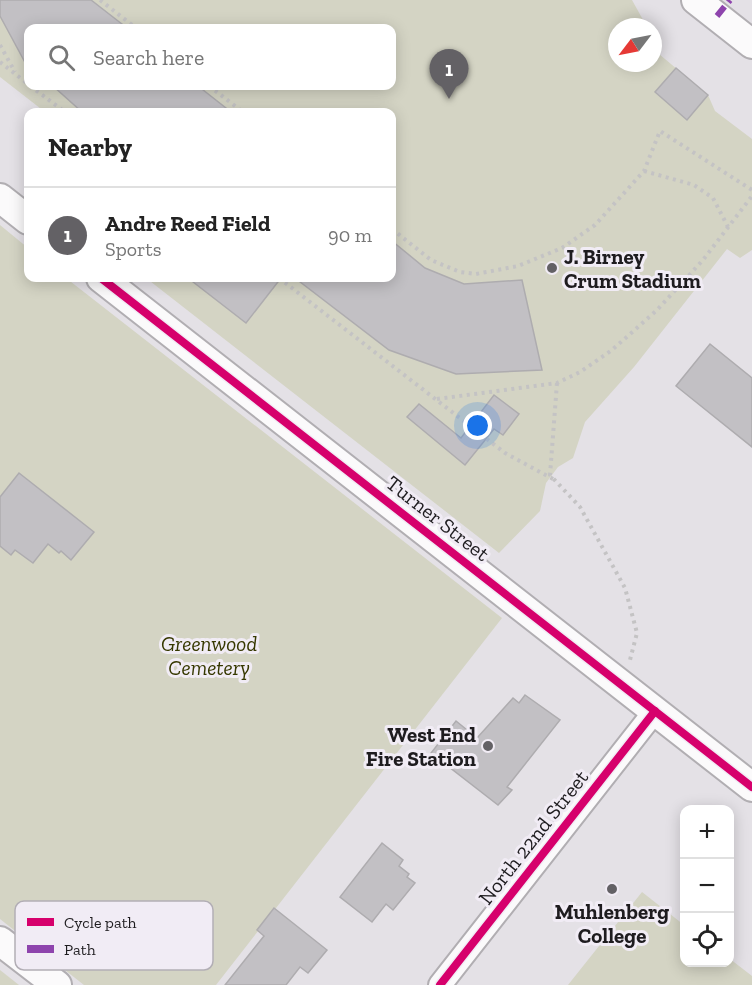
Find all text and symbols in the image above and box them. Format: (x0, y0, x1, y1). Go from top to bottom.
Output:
north arrow (608, 18, 662, 72)
search box (24, 24, 396, 90)
icon: search (45, 41, 78, 74)
text: Search here (93, 44, 204, 71)
pin: 1 (430, 50, 468, 99)
text: Nearby (48, 131, 132, 163)
text: Andre Reed Field (105, 210, 270, 237)
text: 1 (63, 223, 72, 247)
text: 90 m (328, 223, 372, 247)
text: Sports (105, 237, 162, 261)
place label: J. Birney Crum Stadium (564, 244, 702, 293)
marker: J. Birney Crum Stadium (545, 261, 559, 275)
your location (463, 411, 492, 440)
street label: Turner Street (381, 470, 495, 566)
park label: Greenwood Cemetery (161, 631, 257, 680)
place label: West End Fire Station (366, 722, 477, 771)
marker: West End Fire Station (481, 739, 495, 753)
street label: North 22nd Street (473, 765, 593, 909)
map controls (680, 805, 734, 967)
button: + (680, 805, 734, 859)
button: − (680, 859, 734, 913)
marker: Muhlenberg College (605, 882, 619, 896)
place label: Muhlenberg College (555, 899, 669, 948)
legend (15, 901, 213, 970)
text: Cycle path (64, 913, 137, 932)
button: locate (680, 913, 734, 967)
text: Path (64, 940, 96, 959)

